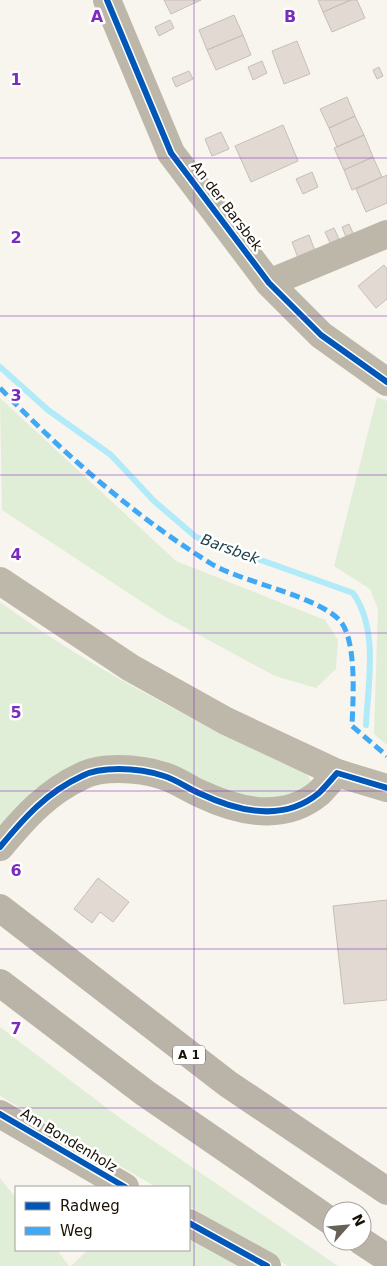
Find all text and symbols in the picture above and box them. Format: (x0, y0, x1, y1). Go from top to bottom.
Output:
text: A (91, 7, 104, 26)
text: B (284, 7, 296, 26)
text: 1 (10, 70, 22, 89)
street label: An der Barsbek (188, 158, 266, 254)
text: 2 (10, 228, 22, 247)
text: 3 (10, 386, 22, 405)
water label: Barsbek (198, 530, 263, 568)
text: 4 (10, 545, 22, 564)
text: 5 (10, 703, 22, 722)
text: 6 (10, 861, 22, 880)
text: 7 (10, 1019, 22, 1038)
road number: A 1 (173, 1046, 205, 1064)
street label: Am Bondenholz (18, 1105, 120, 1175)
legend (15, 1186, 190, 1251)
text: Radweg (60, 1197, 120, 1215)
north arrow (322, 1201, 372, 1251)
text: N (349, 1211, 368, 1229)
text: Weg (60, 1222, 93, 1240)

